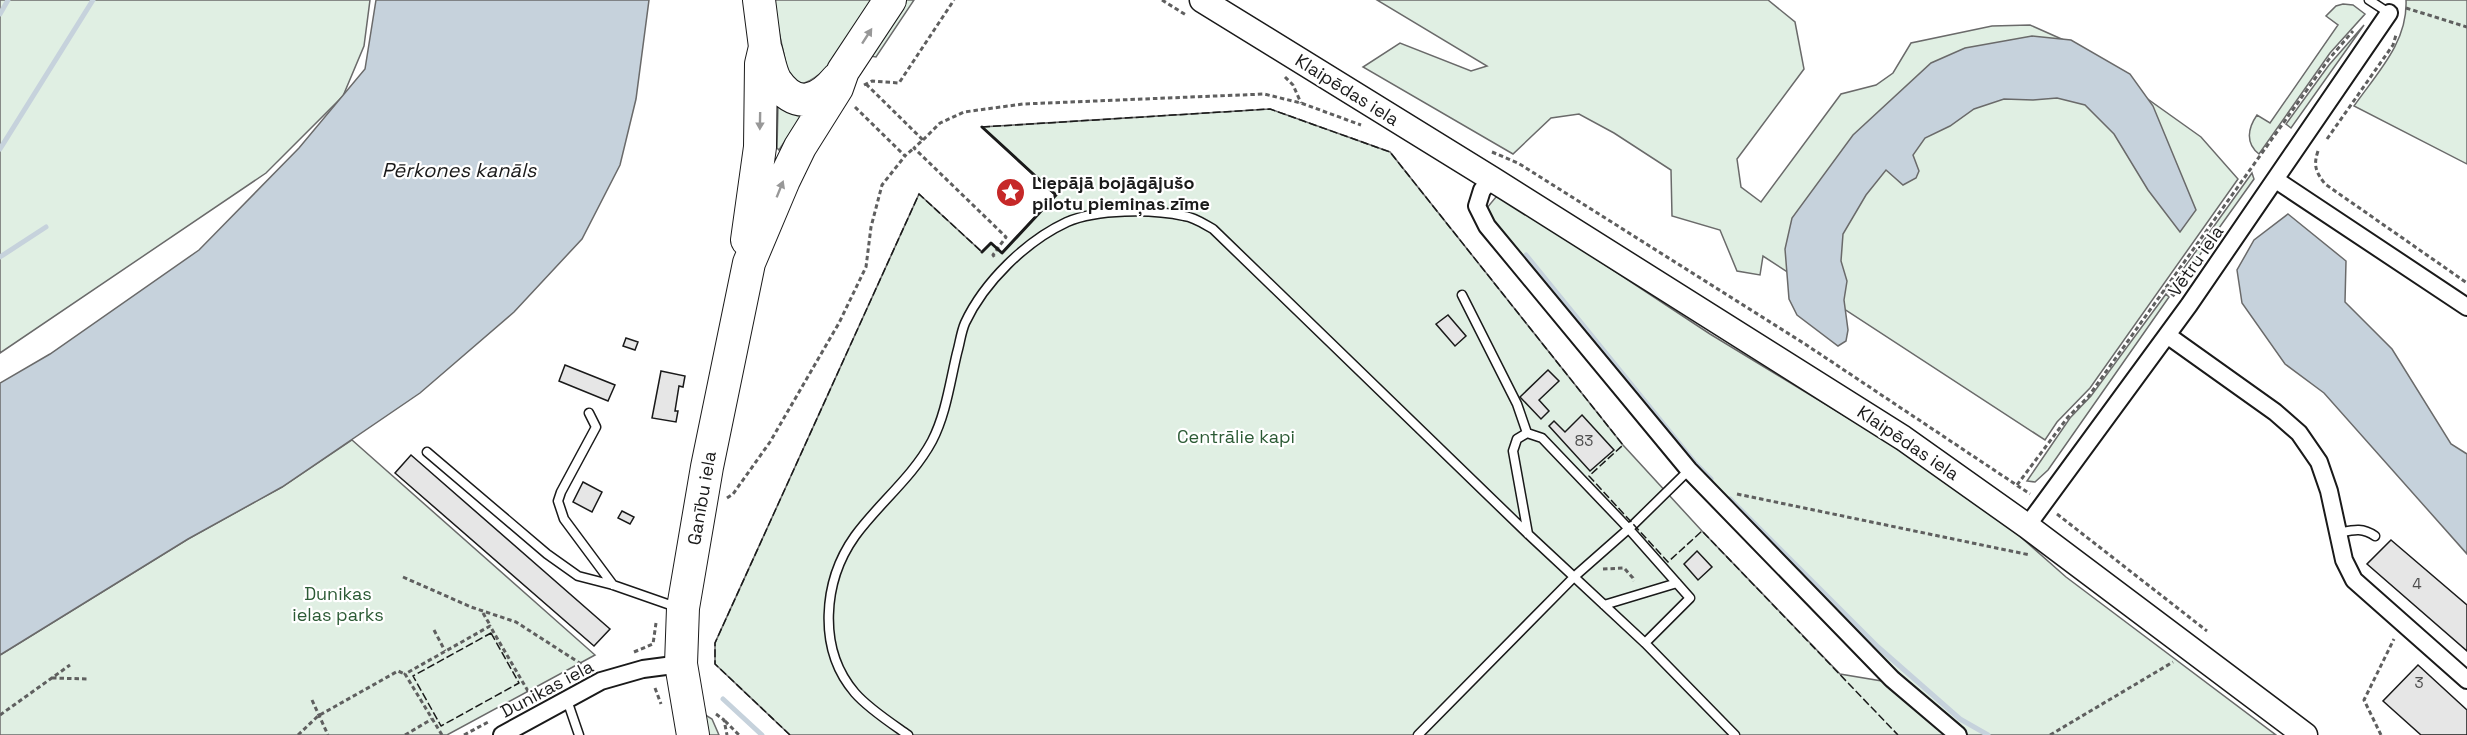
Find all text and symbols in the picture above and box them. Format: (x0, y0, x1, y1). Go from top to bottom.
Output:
one-way arrow (861, 27, 872, 44)
street label: Klaipēdas iela (1291, 49, 1403, 131)
one-way arrow (755, 111, 765, 130)
water label: Pērkones kanāls (382, 157, 538, 183)
place label: Liepājā bojāgājušo pilotu piemiņas zīme (1032, 171, 1210, 217)
place icon: Liepājā bojāgājušo pilotu piemiņas zīme (995, 177, 1027, 209)
one-way arrow (775, 180, 785, 198)
street label: Vētru iela (2163, 221, 2228, 301)
street label: Klaipēdas iela (1853, 400, 1964, 485)
park label: Centrālie kapi (1177, 425, 1295, 448)
house number: 83 (1575, 431, 1593, 450)
street label: Ganību iela (682, 449, 721, 547)
house number: 4 (2412, 574, 2422, 593)
park label: Dunikas ielas parks (292, 582, 384, 626)
street label: Dunikas iela (496, 654, 597, 723)
house number: 3 (2414, 673, 2424, 692)

